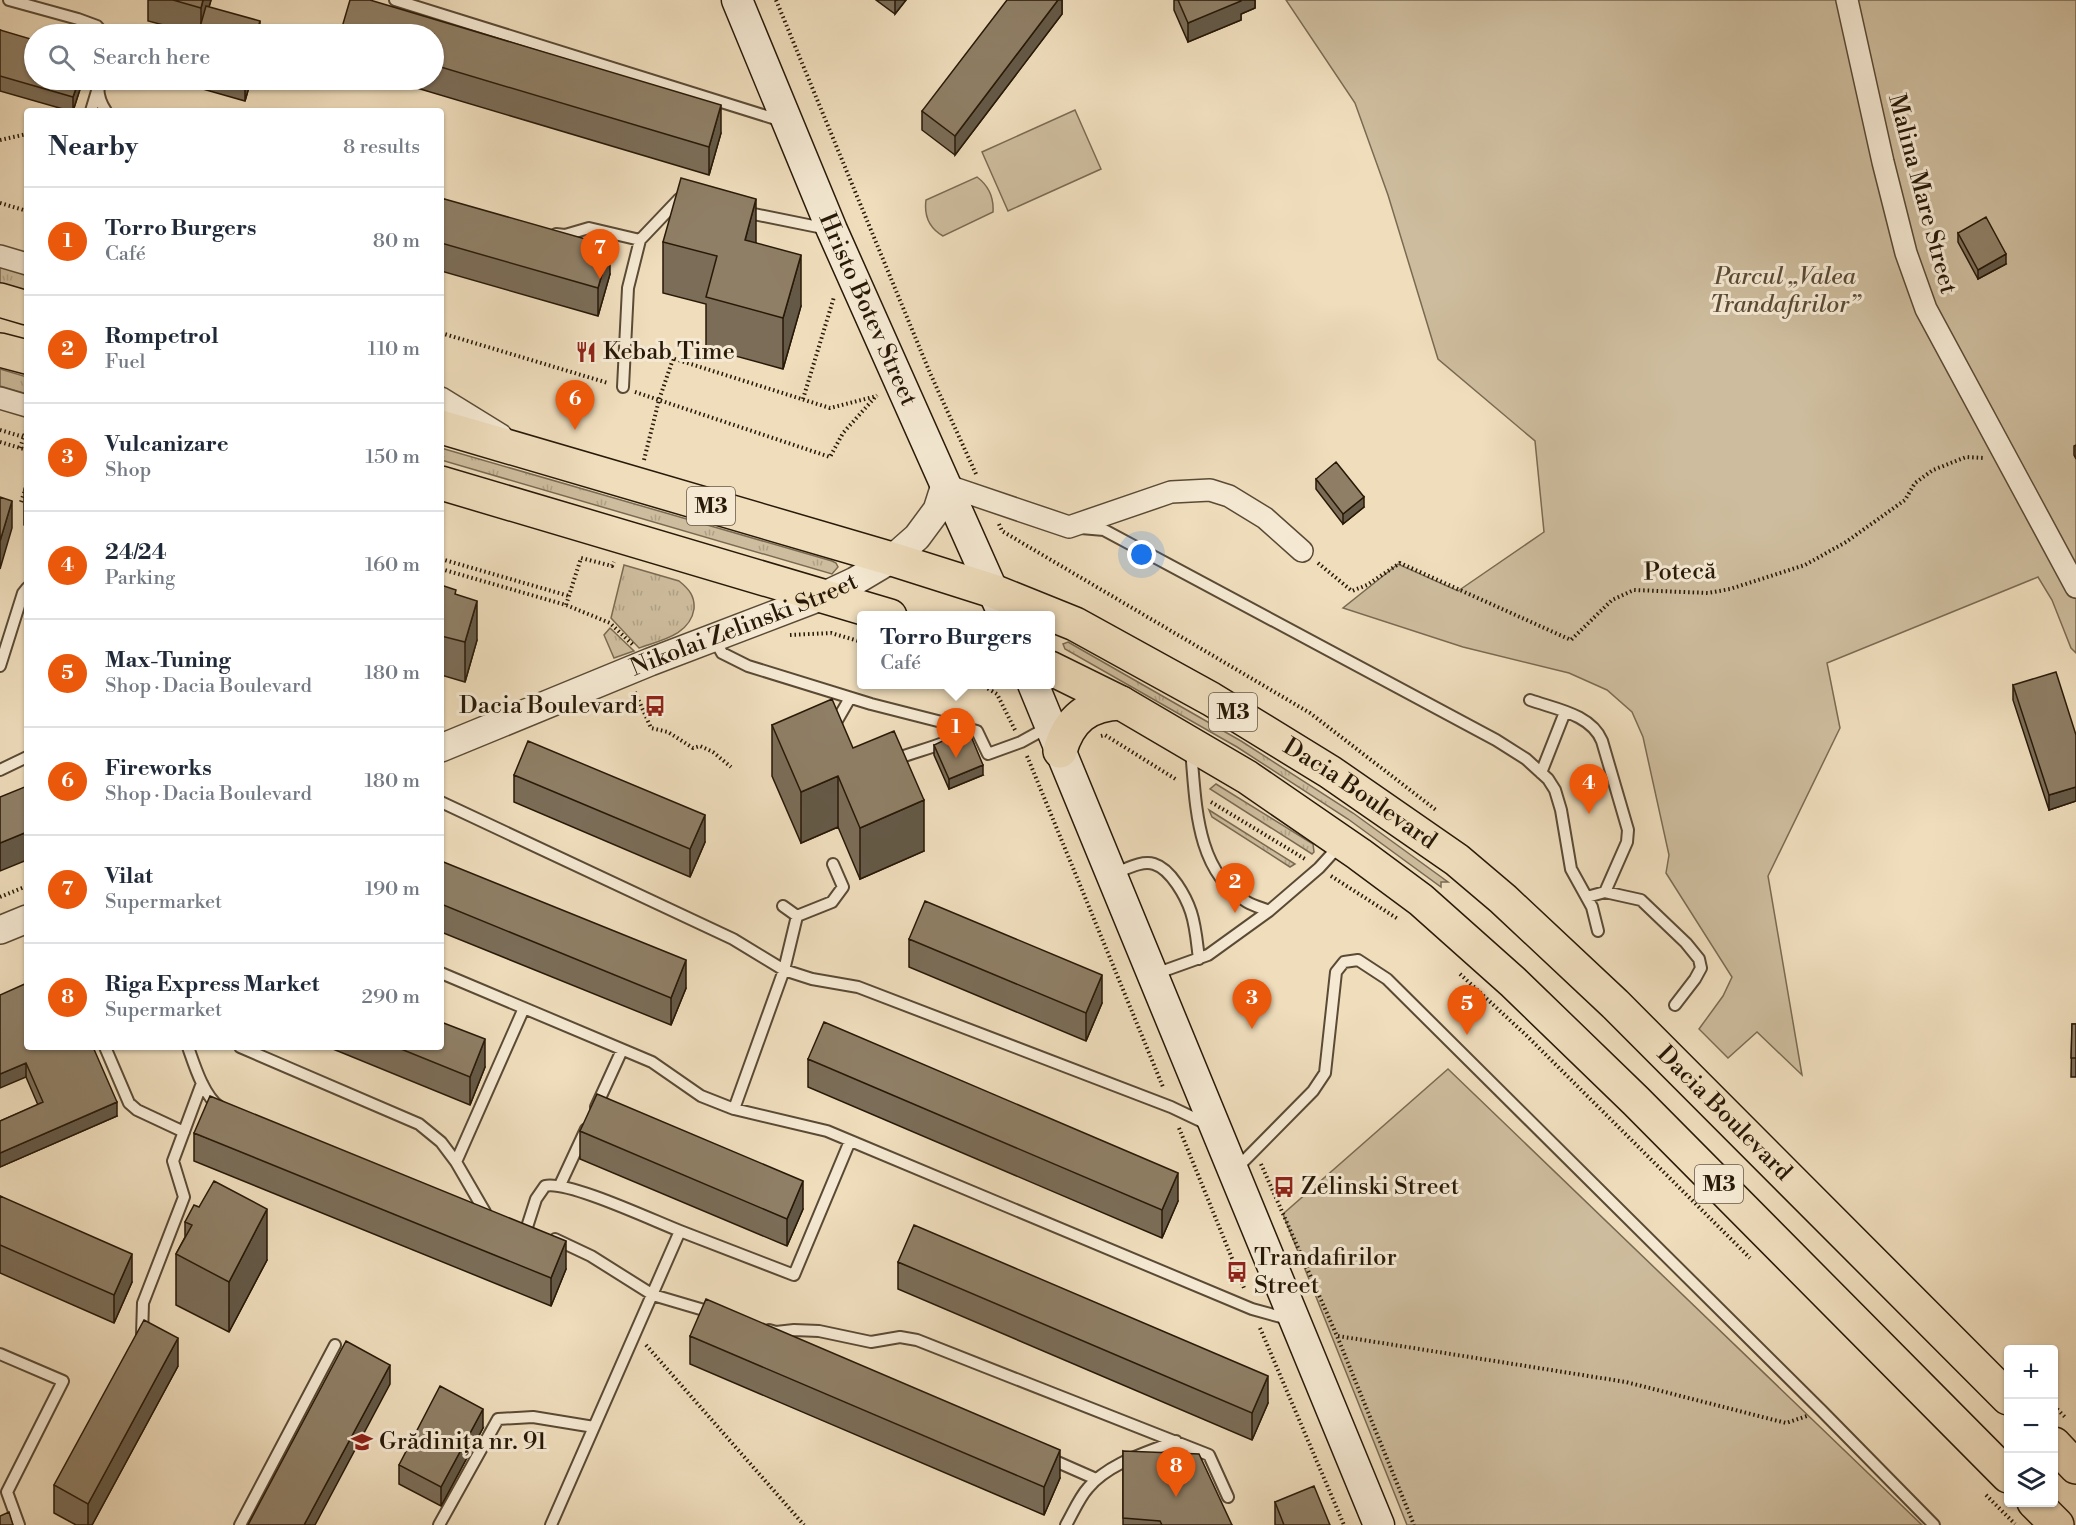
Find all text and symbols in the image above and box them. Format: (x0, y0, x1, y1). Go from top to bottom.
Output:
search box (24, 24, 444, 90)
icon: search (45, 41, 78, 74)
text: Search here (93, 44, 210, 71)
street label: Malina Mare Street (1881, 91, 1963, 298)
text: Nearby (48, 131, 138, 163)
text: 8 results (343, 135, 420, 160)
street label: Hristo Botev Street (812, 209, 924, 411)
text: Torro Burgers (105, 215, 256, 242)
text: 1 (63, 229, 72, 254)
text: 80 m (373, 229, 420, 254)
pin: 7 (580, 230, 620, 279)
text: Café (105, 242, 146, 267)
park label: Parcul „Valea Trandafirilor” (1710, 262, 1862, 320)
text: Rompetrol (105, 323, 218, 350)
text: 2 (61, 337, 74, 362)
text: 110 m (368, 337, 420, 362)
place label: Kebab Time (603, 337, 735, 367)
restaurant icon: Kebab Time (574, 340, 598, 364)
text: Fuel (105, 350, 145, 375)
pin: 6 (556, 380, 594, 430)
text: Vulcanizare (105, 431, 229, 458)
text: 3 (61, 445, 74, 470)
text: 150 m (365, 445, 420, 470)
text: Shop (105, 458, 151, 483)
road number: M3 (687, 487, 735, 525)
text: 24/24 (105, 539, 167, 566)
your location (1127, 540, 1156, 569)
text: 4 (61, 553, 74, 578)
text: 160 m (365, 553, 420, 578)
street label: Potecă (1643, 556, 1717, 588)
text: Parking (105, 566, 175, 591)
street label: Nikolai Zelinski Street (626, 567, 863, 683)
popup (857, 611, 1055, 689)
text: Torro Burgers (880, 624, 1032, 651)
text: Max-Tuning (105, 647, 231, 674)
text: Café (880, 651, 921, 676)
text: 5 (61, 661, 74, 686)
text: 180 m (365, 661, 420, 686)
text: Shop · Dacia Boulevard (105, 674, 312, 699)
place label: Dacia Boulevard (459, 691, 638, 721)
road number: M3 (1209, 693, 1257, 731)
bus stop icon: Dacia Boulevard (643, 694, 667, 718)
pin: 1 (936, 708, 976, 758)
street label: Dacia Boulevard (1277, 732, 1443, 856)
text: Fireworks (105, 755, 212, 782)
pin: 4 (1570, 764, 1608, 814)
text: 6 (61, 769, 74, 794)
text: 180 m (365, 769, 420, 794)
text: Shop · Dacia Boulevard (105, 782, 312, 807)
text: Vilat (105, 863, 153, 890)
pin: 2 (1216, 864, 1254, 913)
text: 7 (62, 877, 73, 902)
text: 190 m (365, 877, 420, 902)
text: Supermarket (105, 890, 222, 915)
text: Riga Express Market (105, 971, 319, 998)
pin: 3 (1232, 980, 1272, 1029)
text: 8 (61, 985, 74, 1010)
text: 290 m (362, 985, 420, 1010)
pin: 5 (1448, 986, 1486, 1035)
text: Supermarket (105, 998, 222, 1023)
street label: Dacia Boulevard (1650, 1039, 1798, 1188)
road number: M3 (1695, 1165, 1743, 1203)
place label: Zelinski Street (1301, 1172, 1460, 1202)
bus stop icon: Zelinski Street (1272, 1175, 1296, 1199)
place label: Trandafirilor Street (1254, 1243, 1397, 1301)
bus stop icon: Trandafirilor Street (1225, 1260, 1249, 1284)
map controls (2004, 1345, 2058, 1507)
button: + (2004, 1345, 2058, 1399)
button: − (2004, 1399, 2058, 1453)
place label: Grădinița nr. 91 (379, 1427, 547, 1457)
school or university icon: Grădinița nr. 91 (350, 1430, 374, 1454)
pin: 8 (1156, 1448, 1196, 1497)
button: layers (2004, 1453, 2058, 1507)

